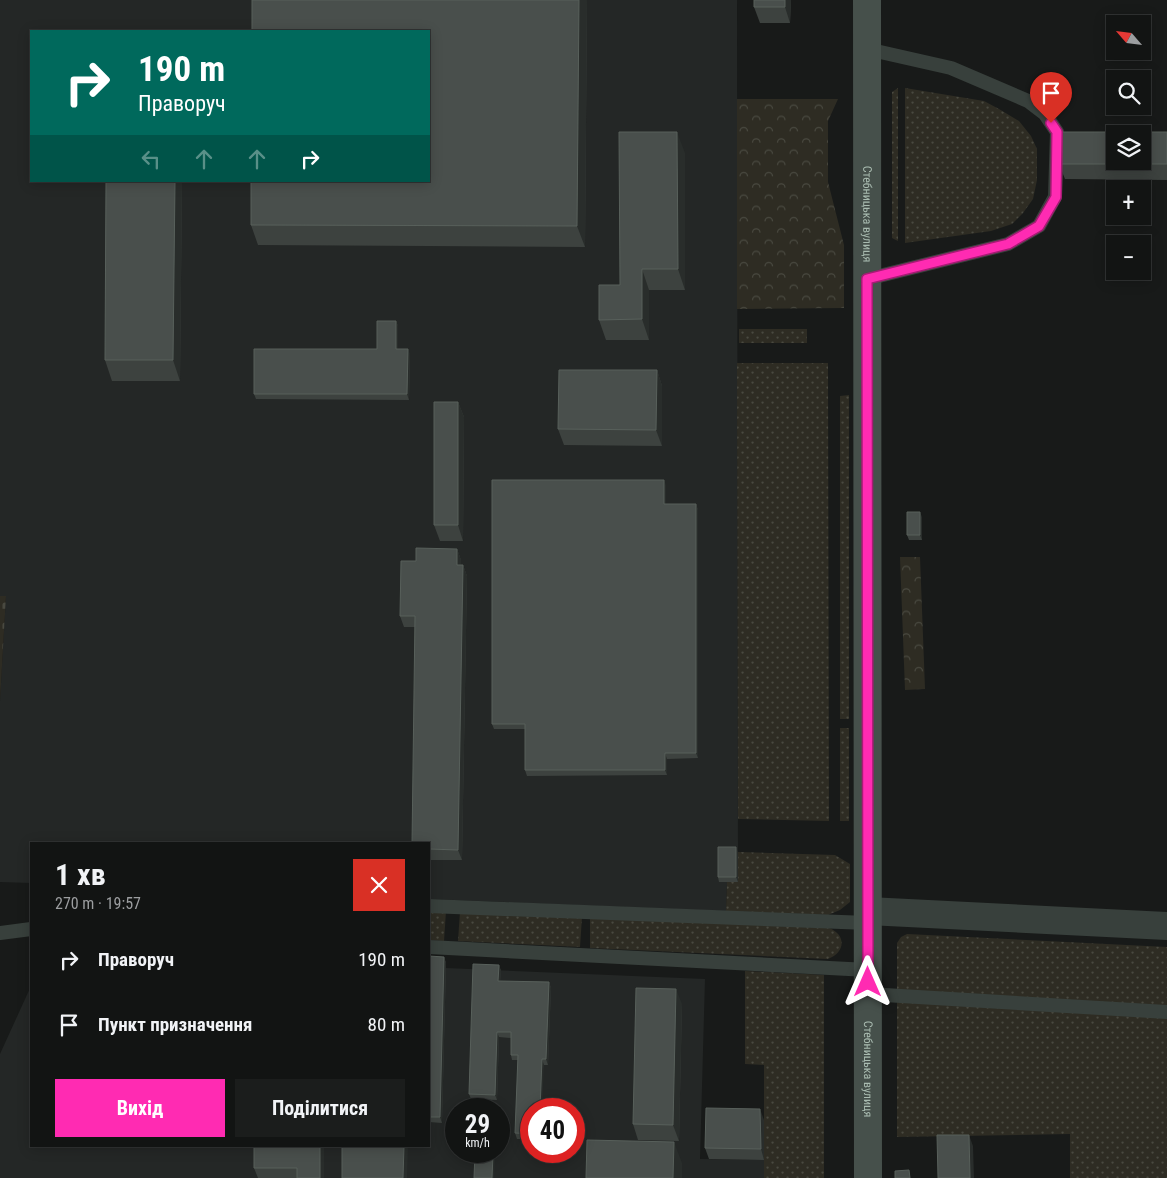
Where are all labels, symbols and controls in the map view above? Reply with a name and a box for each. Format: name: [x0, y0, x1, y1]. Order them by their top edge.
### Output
north arrow: [1106, 15, 1151, 60]
map controls: [1106, 15, 1151, 280]
text: 190 m: [138, 49, 225, 90]
icon: right: [55, 50, 120, 115]
button: search: [1106, 70, 1151, 115]
pin: [1030, 72, 1072, 123]
icon: arrive: [1037, 79, 1065, 107]
text: Праворуч: [138, 91, 226, 116]
button: layers: [1106, 125, 1151, 170]
icon: left: [137, 145, 165, 173]
icon: ahead: [190, 145, 218, 173]
icon: ahead: [243, 145, 271, 173]
icon: right: [296, 145, 324, 173]
street label: Стебницька вулиця: [860, 166, 874, 262]
button: +: [1106, 180, 1151, 225]
button: −: [1106, 235, 1151, 280]
text: 1 хв: [55, 857, 106, 892]
button: close: [353, 859, 405, 911]
text: 270 m · 19:57: [55, 894, 141, 913]
icon: right: [55, 946, 83, 974]
text: Праворуч: [98, 948, 174, 971]
text: 190 m: [358, 948, 405, 971]
position arrow: [841, 955, 893, 1007]
icon: arrive: [55, 1011, 83, 1039]
text: Пункт призначення: [98, 1013, 252, 1036]
text: 80 m: [368, 1013, 405, 1036]
street label: Стебницька вулиця: [861, 1021, 875, 1117]
button: Вихід: [55, 1079, 225, 1137]
button: Поділитися: [235, 1079, 405, 1137]
speed limit sign: 40: [520, 1098, 585, 1163]
text: 29: [465, 1110, 490, 1139]
text: km/h: [465, 1136, 490, 1150]

